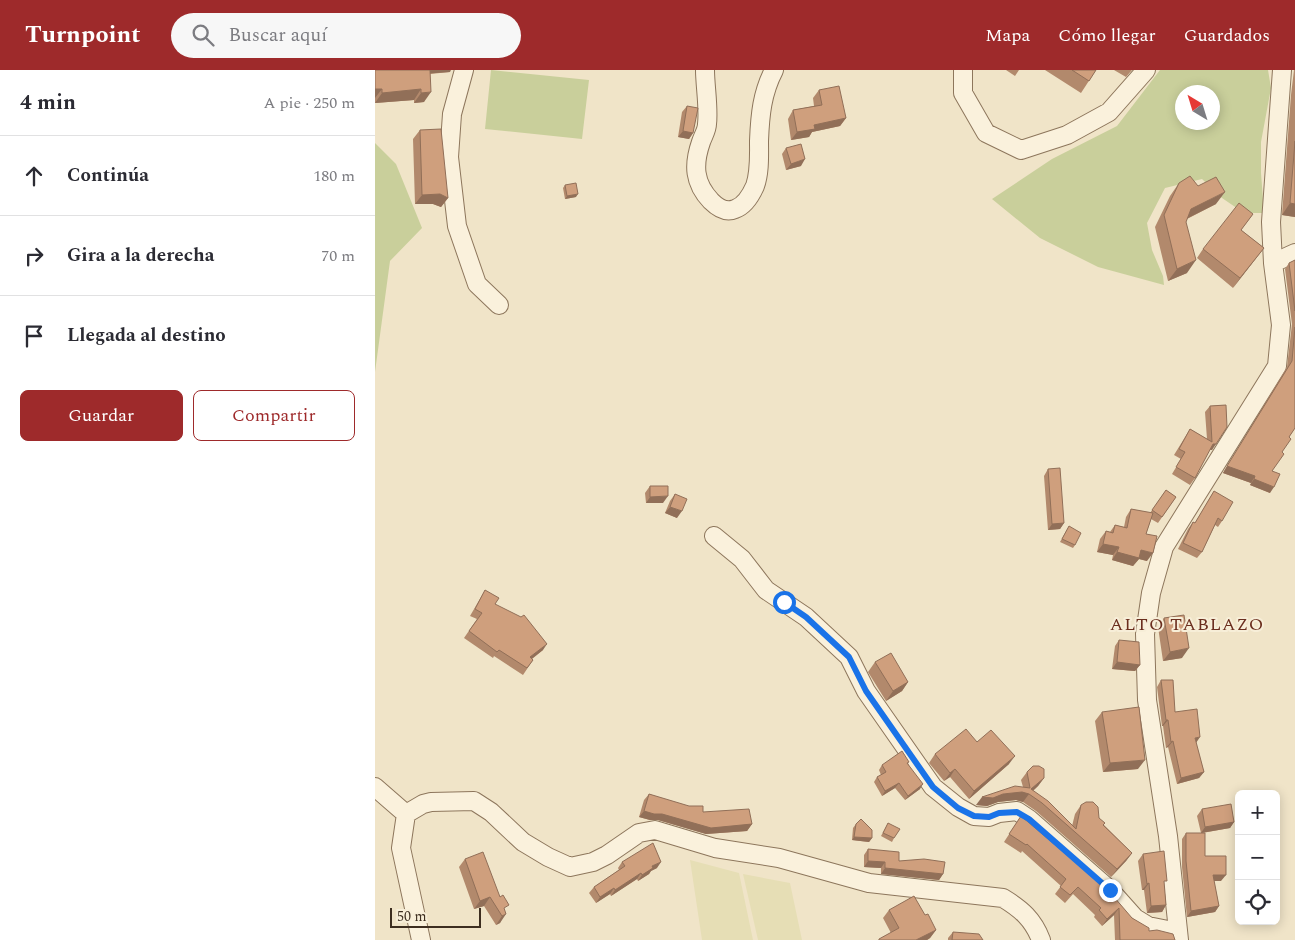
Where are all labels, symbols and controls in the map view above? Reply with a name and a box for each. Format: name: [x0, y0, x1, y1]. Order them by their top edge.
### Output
search box: [171, 13, 521, 58]
text: Turnpoint: [25, 17, 141, 53]
icon: search: [189, 21, 217, 49]
text: Buscar aquí: [229, 21, 327, 50]
text: Mapa: [985, 22, 1030, 49]
text: Cómo llegar: [1058, 22, 1156, 49]
text: Guardados: [1184, 22, 1270, 49]
north arrow: [1175, 85, 1220, 130]
text: 4 min: [20, 87, 76, 119]
text: A pie · 250 m: [263, 91, 355, 115]
text: Continúa: [67, 161, 149, 190]
icon: ahead: [20, 162, 48, 190]
text: 180 m: [313, 164, 355, 188]
text: Gira a la derecha: [67, 241, 214, 270]
icon: right: [20, 242, 48, 270]
text: 70 m: [321, 244, 355, 268]
text: Llegada al destino: [67, 321, 226, 350]
icon: arrive: [20, 322, 48, 350]
button: Guardar: [20, 390, 183, 441]
button: Compartir: [193, 390, 355, 441]
route start: [773, 591, 796, 614]
district label: ALTO TABLAZO: [1110, 611, 1264, 638]
map controls: [1235, 790, 1280, 925]
button: +: [1235, 790, 1280, 835]
button: −: [1235, 835, 1280, 880]
route end: [1099, 879, 1122, 902]
button: locate: [1235, 880, 1280, 925]
scale bar: [390, 905, 481, 928]
text: 50 m: [397, 906, 427, 927]

